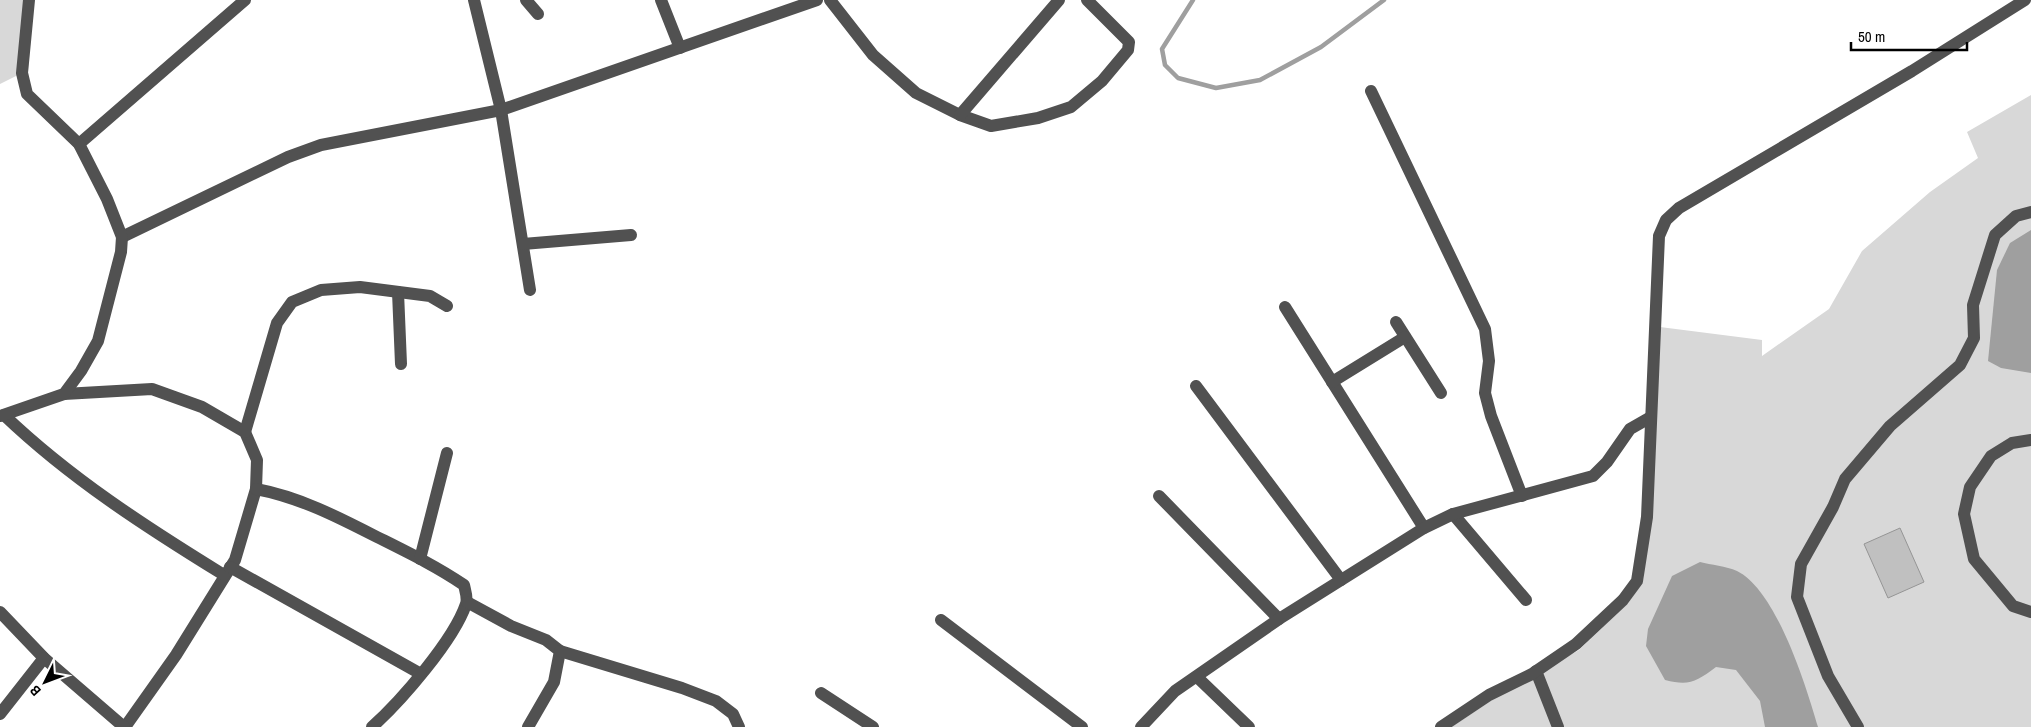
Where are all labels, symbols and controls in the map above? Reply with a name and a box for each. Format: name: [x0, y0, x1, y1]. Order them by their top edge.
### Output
scale bar: [1851, 20, 1967, 52]
text: 50 m: [1858, 26, 1885, 47]
north arrow: [20, 657, 70, 707]
text: B: [26, 682, 45, 700]

